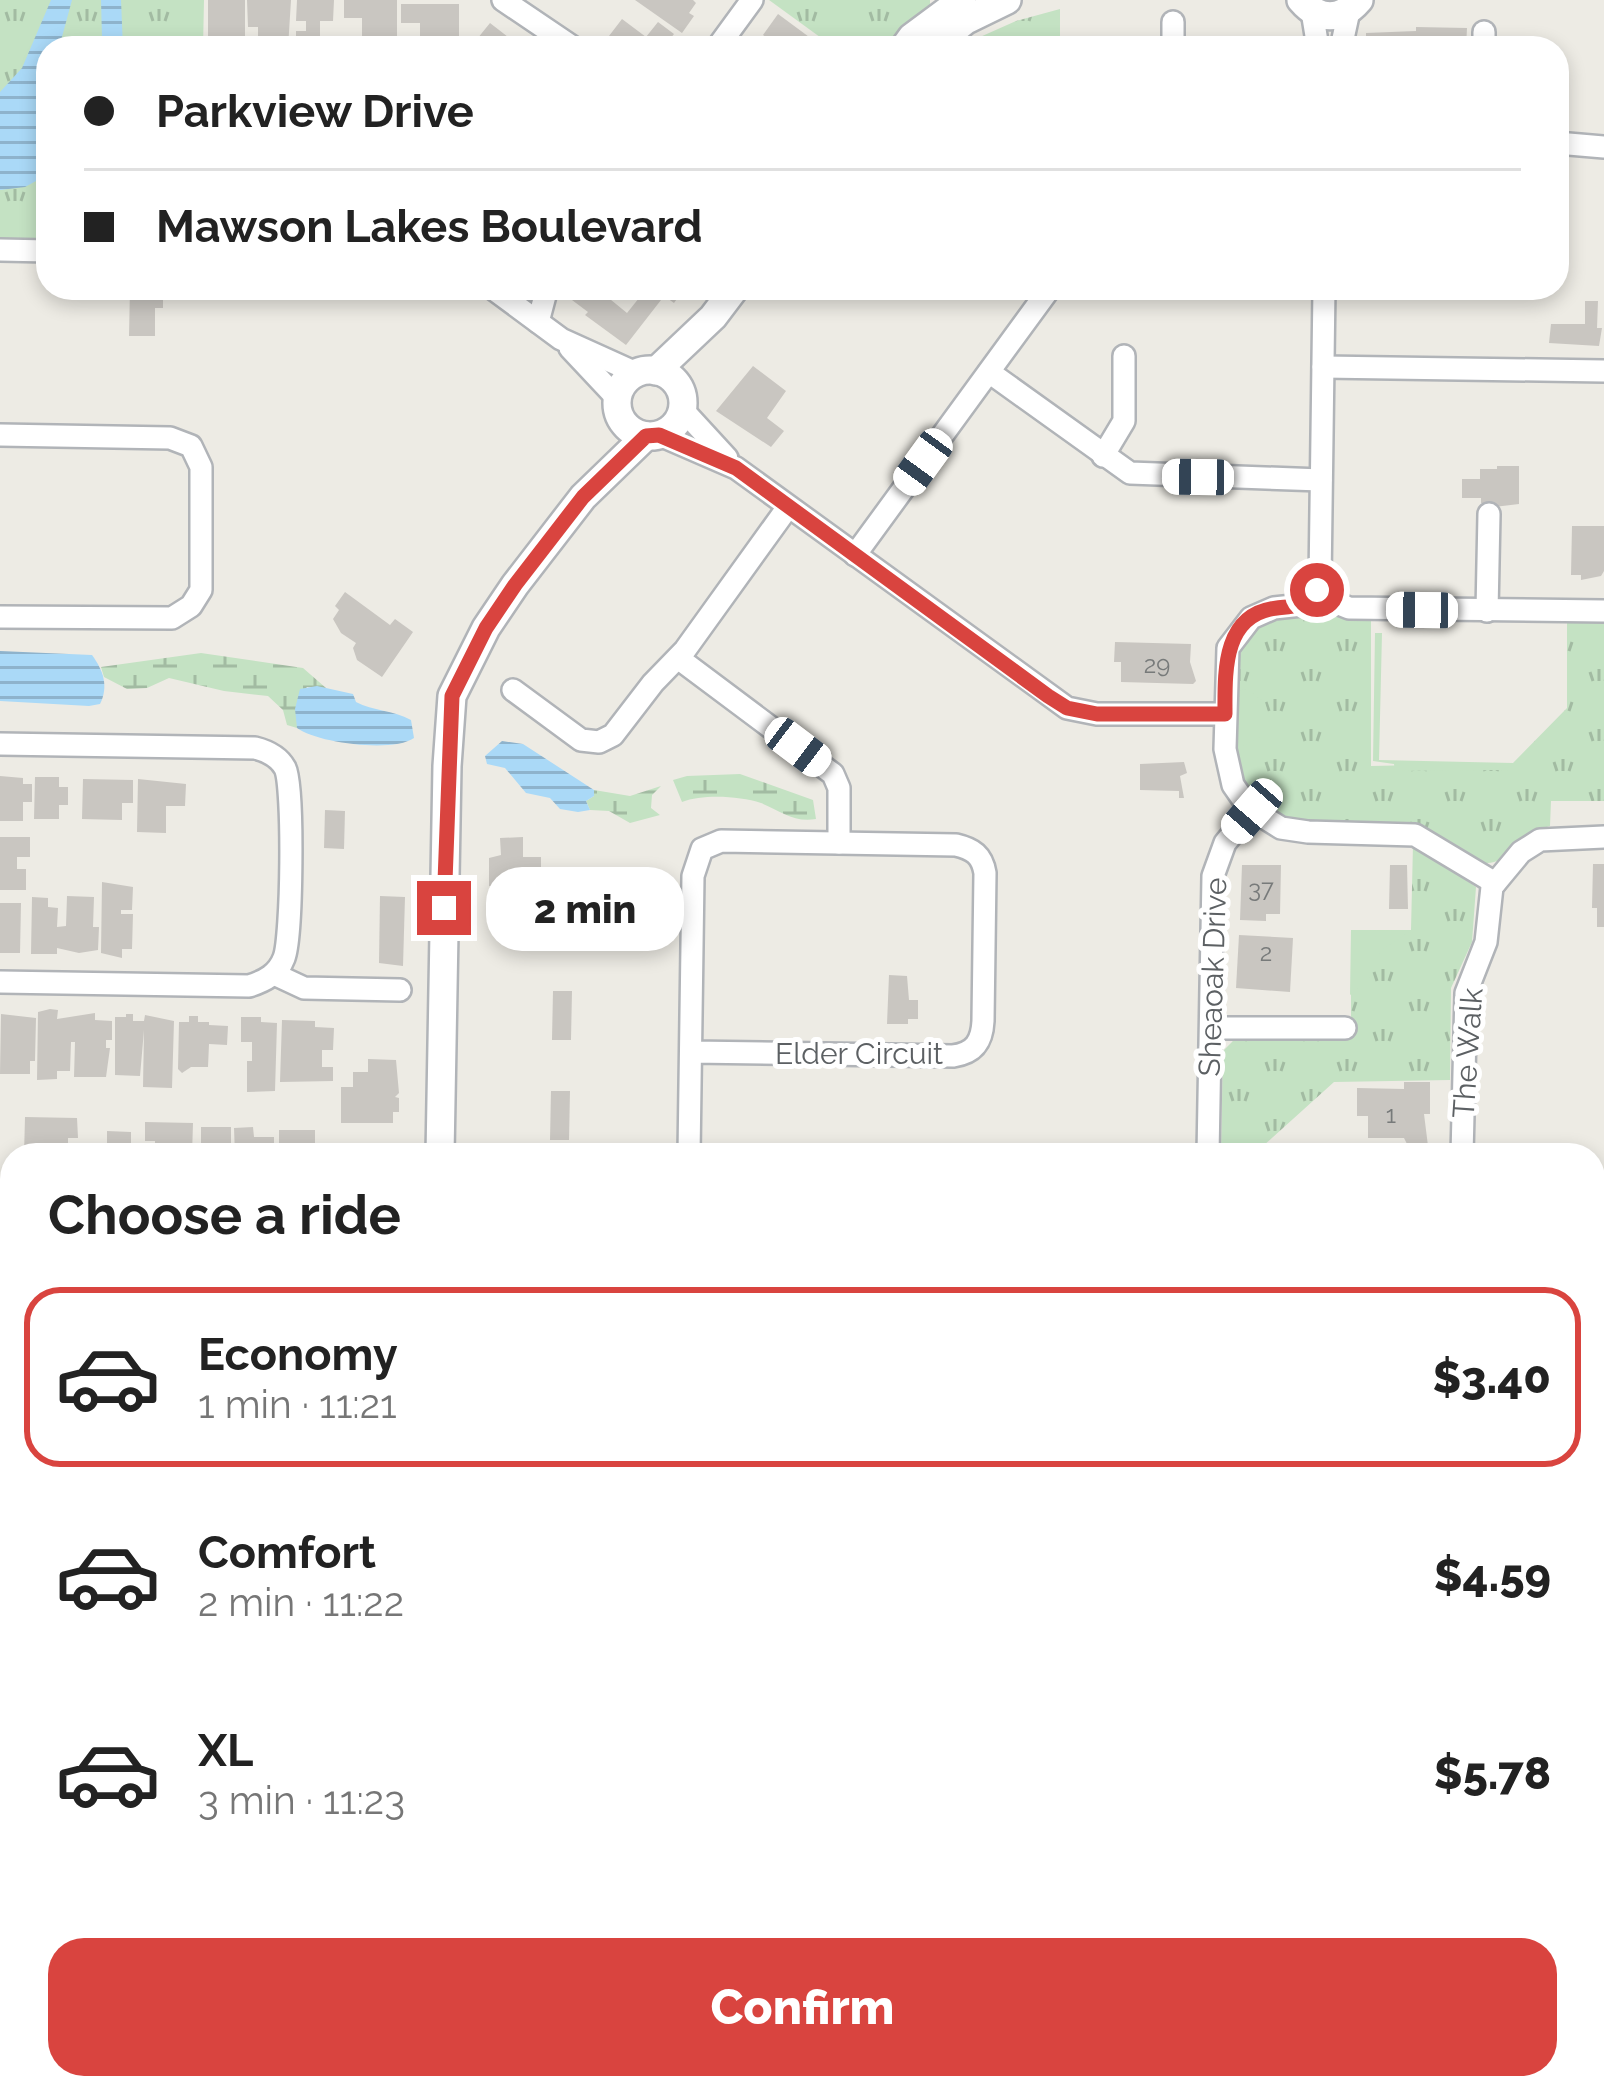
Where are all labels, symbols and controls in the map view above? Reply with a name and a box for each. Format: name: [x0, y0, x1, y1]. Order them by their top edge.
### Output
text: Parkview Drive: [156, 85, 474, 138]
text: Mawson Lakes Boulevard: [156, 200, 703, 253]
car: [887, 422, 959, 502]
car: [1162, 458, 1234, 496]
route start: [1290, 563, 1344, 617]
car: [1386, 591, 1458, 629]
house number: 29: [1144, 650, 1170, 679]
car: [758, 711, 838, 783]
car: [1215, 772, 1289, 850]
callout: 2 min: [486, 866, 684, 950]
house number: 37: [1248, 874, 1274, 903]
street label: Sheaoak Drive: [1192, 877, 1233, 1077]
route end: [417, 881, 471, 935]
text: 2 min: [534, 886, 636, 932]
house number: 2: [1260, 938, 1272, 967]
street label: The Walk: [1446, 987, 1490, 1119]
street label: Elder Circuit: [775, 1036, 943, 1071]
house number: 1: [1386, 1100, 1396, 1129]
text: Choose a ride: [48, 1183, 401, 1247]
icon: car: [54, 1323, 162, 1431]
text: Economy: [198, 1328, 398, 1381]
text: $3.40: [1433, 1351, 1551, 1404]
text: 1 min · 11:21: [198, 1381, 397, 1427]
icon: car: [54, 1521, 162, 1629]
text: Comfort: [198, 1526, 376, 1579]
text: $4.59: [1434, 1549, 1551, 1602]
text: 2 min · 11:22: [198, 1579, 404, 1625]
icon: car: [54, 1719, 162, 1827]
text: XL: [198, 1724, 253, 1777]
text: $5.78: [1434, 1747, 1551, 1800]
text: 3 min · 11:23: [198, 1777, 405, 1823]
button: Confirm: [48, 1938, 1557, 2076]

